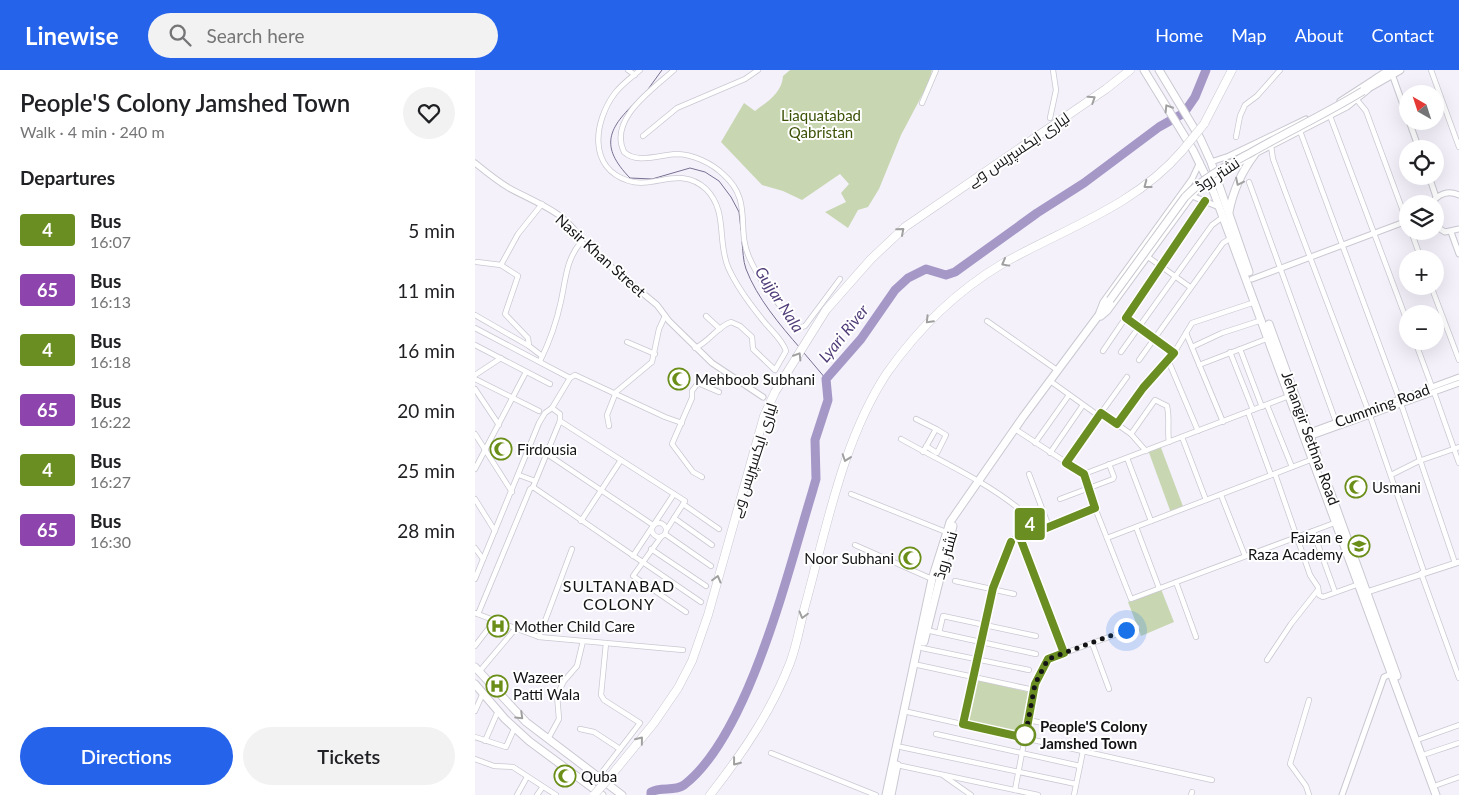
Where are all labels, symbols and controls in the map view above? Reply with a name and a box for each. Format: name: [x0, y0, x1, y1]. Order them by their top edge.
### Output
search box: [148, 13, 498, 58]
text: Linewise: [25, 21, 118, 50]
icon: search: [166, 21, 194, 49]
text: Search here: [206, 24, 304, 47]
text: Home: [1155, 24, 1203, 46]
text: Map: [1231, 24, 1267, 46]
text: About: [1295, 24, 1344, 46]
text: Contact: [1372, 24, 1434, 46]
north arrow: [1399, 85, 1444, 130]
map controls: [1399, 85, 1444, 350]
button: heart: [403, 87, 455, 139]
text: People'S Colony Jamshed Town: [20, 88, 350, 117]
one-way arrow: [1086, 96, 1096, 105]
one-way arrow: [1164, 105, 1174, 114]
park label: Liaquatabad Qabristan: [781, 106, 861, 141]
street label: لیاری ایکسپریس وے: [963, 108, 1074, 192]
text: Walk · 4 min · 240 m: [20, 122, 165, 141]
button: locate: [1399, 140, 1444, 185]
street label: نشتر روڈ: [1192, 153, 1243, 196]
text: Departures: [20, 166, 115, 189]
one-way arrow: [1234, 177, 1245, 186]
one-way arrow: [1144, 179, 1153, 187]
button: layers: [1399, 195, 1444, 240]
text: Bus: [90, 209, 121, 232]
street label: Nasir Khan Street: [552, 210, 650, 301]
text: 4: [42, 219, 53, 241]
text: 5 min: [408, 219, 455, 242]
one-way arrow: [895, 228, 904, 237]
text: 16:07: [90, 232, 131, 251]
button: +: [1399, 250, 1444, 295]
one-way arrow: [1001, 257, 1010, 267]
water label: Gujjar Nala: [752, 263, 808, 335]
text: Bus: [90, 269, 121, 292]
text: 65: [37, 279, 58, 301]
text: 11 min: [397, 279, 455, 302]
text: 16:13: [90, 292, 131, 311]
water label: Lyari River: [814, 300, 872, 365]
button: −: [1399, 305, 1444, 350]
one-way arrow: [926, 315, 935, 324]
text: Bus: [90, 329, 121, 352]
text: 4: [42, 339, 53, 361]
text: 16 min: [397, 339, 455, 362]
text: 16:18: [90, 352, 131, 371]
one-way arrow: [791, 352, 801, 361]
mosque icon: Mehboob Subhani: [667, 367, 691, 391]
street label: Jehangir Sethna Road: [1278, 369, 1344, 507]
place label: Mehboob Subhani: [695, 370, 815, 388]
street label: Cumming Road: [1332, 379, 1432, 431]
text: Bus: [90, 389, 121, 412]
text: 65: [37, 399, 58, 421]
text: 20 min: [397, 399, 455, 422]
street label: لیاری ایکسپریس وے: [726, 400, 782, 520]
text: 16:22: [90, 412, 131, 431]
mosque icon: Firdousia: [489, 437, 513, 461]
place label: Firdousia: [517, 440, 577, 458]
text: Bus: [90, 449, 121, 472]
one-way arrow: [842, 454, 852, 462]
text: 4: [42, 459, 53, 481]
text: 25 min: [397, 459, 455, 482]
text: 16:27: [90, 472, 131, 491]
mosque icon: Usmani: [1344, 475, 1368, 499]
place label: Usmani: [1372, 478, 1421, 496]
line badge: 4: [1014, 508, 1046, 540]
text: Bus: [90, 509, 121, 532]
text: 4: [1025, 513, 1035, 535]
text: 65: [37, 519, 58, 541]
text: 28 min: [397, 519, 455, 542]
place label: Faizan e Raza Academy: [1248, 528, 1343, 563]
street label: نشتر روڈ: [930, 529, 961, 581]
text: 16:30: [90, 532, 131, 551]
school or university icon: Faizan e Raza Academy: [1347, 534, 1371, 558]
mosque icon: Noor Subhani: [898, 546, 922, 570]
place label: Noor Subhani: [804, 549, 894, 567]
district label: SULTANABAD COLONY: [563, 576, 675, 613]
one-way arrow: [712, 576, 722, 584]
one-way arrow: [798, 611, 809, 620]
hospital icon: Mother Child Care: [486, 614, 510, 638]
place label: Mother Child Care: [514, 617, 635, 635]
your location: [1114, 618, 1139, 643]
place label: Wazeer Patti Wala: [513, 668, 580, 703]
hospital icon: Wazeer Patti Wala: [485, 674, 509, 698]
one-way arrow: [514, 710, 523, 719]
place label: People'S Colony Jamshed Town: [1040, 717, 1148, 752]
marker: People'S Colony Jamshed Town: [1014, 724, 1036, 746]
button: Directions: [20, 727, 233, 785]
button: Tickets: [243, 727, 455, 785]
one-way arrow: [634, 737, 642, 746]
one-way arrow: [733, 756, 742, 766]
mosque icon: Quba: [553, 764, 577, 788]
place label: Quba: [581, 767, 617, 785]

